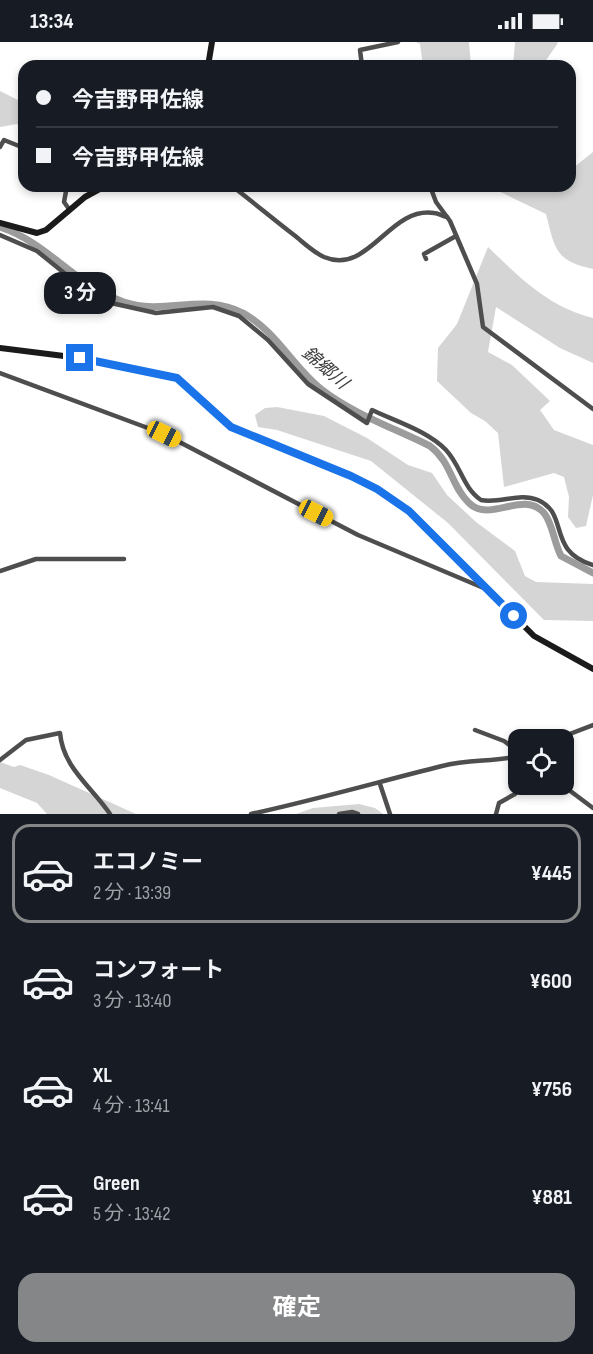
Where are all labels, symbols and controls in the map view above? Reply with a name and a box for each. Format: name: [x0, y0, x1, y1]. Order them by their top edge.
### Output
text: 13:34: [30, 8, 74, 35]
text: 今吉野甲佐線: [72, 87, 204, 114]
text: 今吉野甲佐線: [72, 145, 204, 172]
callout: 3 分: [44, 271, 116, 313]
text: 3 分: [64, 281, 96, 305]
water label: 錦郷川: [298, 342, 354, 395]
route end: [66, 344, 93, 371]
car: [144, 418, 184, 450]
car: [296, 497, 336, 529]
route start: [500, 602, 527, 629]
map controls: [508, 729, 574, 795]
button: locate: [508, 729, 574, 795]
icon: car: [21, 847, 75, 901]
text: エコノミー: [93, 849, 203, 876]
text: ¥445: [531, 860, 572, 887]
text: 2 分 · 13:39: [93, 881, 171, 905]
icon: car: [21, 955, 75, 1009]
text: コンフォート: [93, 957, 224, 984]
text: ¥600: [529, 968, 572, 995]
text: 3 分 · 13:40: [93, 989, 171, 1013]
text: XL: [93, 1062, 112, 1089]
icon: car: [21, 1063, 75, 1117]
text: ¥756: [531, 1076, 572, 1103]
text: 4 分 · 13:41: [93, 1094, 169, 1118]
text: Green: [93, 1170, 140, 1197]
icon: car: [21, 1171, 75, 1225]
text: ¥881: [531, 1184, 572, 1211]
text: 5 分 · 13:42: [93, 1202, 170, 1226]
button: 確定: [18, 1273, 575, 1342]

